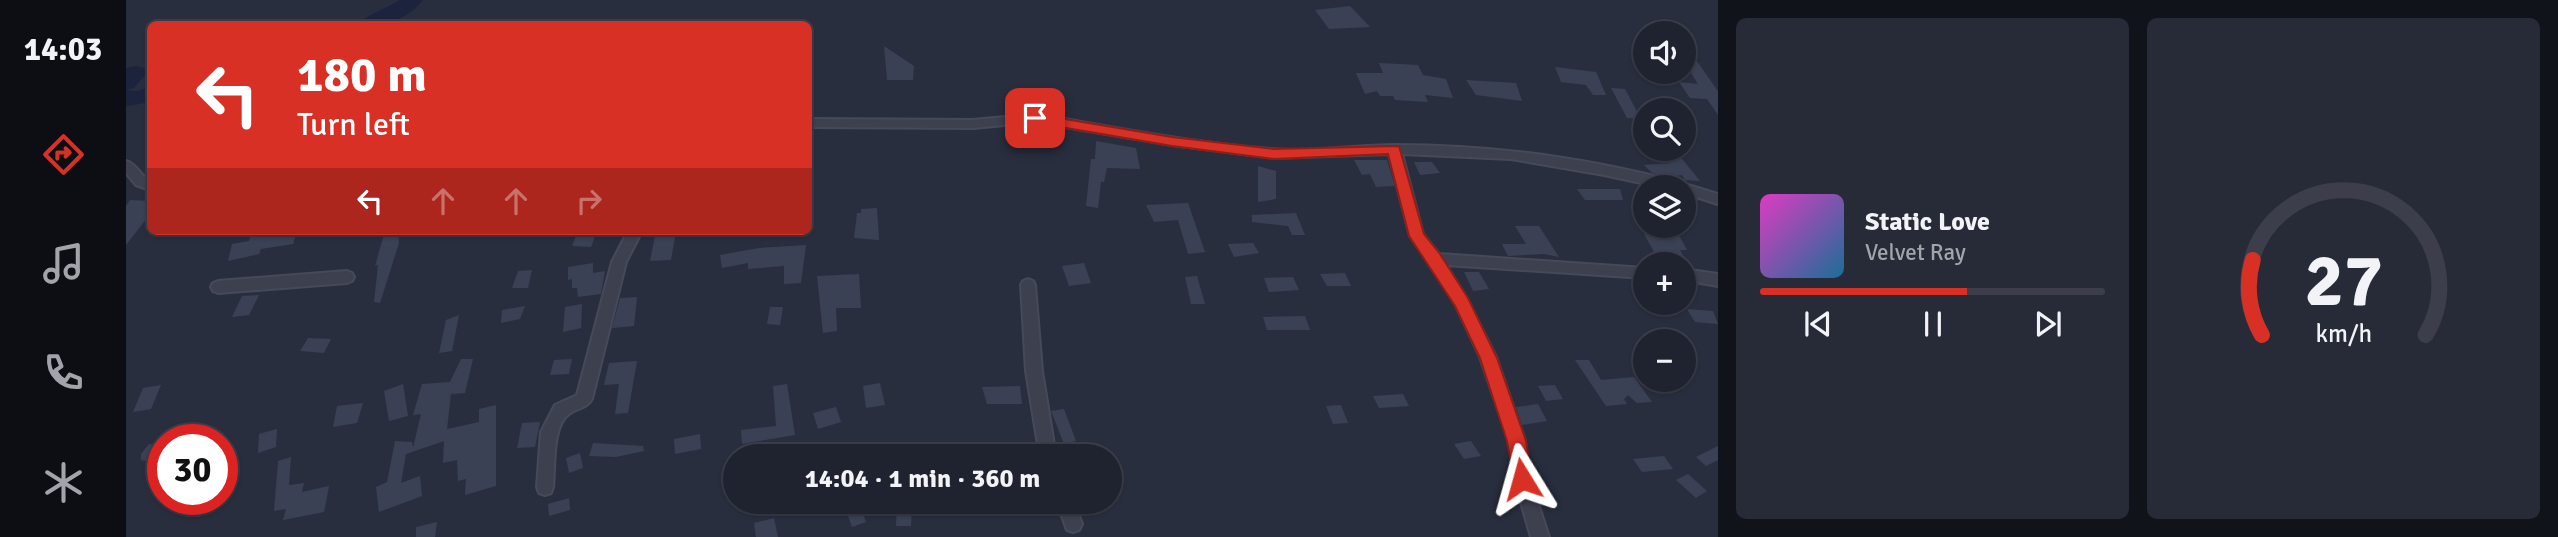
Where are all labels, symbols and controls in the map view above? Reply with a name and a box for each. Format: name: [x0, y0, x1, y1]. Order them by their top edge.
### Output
map controls: [1633, 21, 1696, 392]
button: sound: [1633, 21, 1696, 84]
text: 14:03: [24, 30, 102, 69]
text: 180 m: [297, 45, 427, 105]
icon: left: [182, 49, 273, 140]
pin: [1005, 88, 1065, 148]
button: search: [1633, 98, 1696, 161]
icon: arrive: [1016, 99, 1054, 137]
text: Turn left: [297, 105, 410, 144]
icon: directions: [39, 130, 88, 179]
button: layers: [1633, 175, 1696, 238]
icon: left: [351, 182, 389, 220]
icon: ahead: [424, 182, 462, 220]
icon: ahead: [497, 182, 535, 220]
icon: right: [570, 182, 608, 220]
text: Static Love: [1865, 206, 1990, 238]
text: 27: [2304, 237, 2383, 326]
text: Velvet Ray: [1865, 238, 1966, 267]
icon: music: [39, 239, 88, 288]
button: +: [1633, 252, 1696, 315]
icon: previous: [1799, 305, 1837, 343]
icon: pause: [1914, 305, 1952, 343]
icon: next: [2029, 305, 2067, 343]
text: km/h: [2315, 317, 2372, 348]
button: −: [1633, 329, 1696, 392]
icon: phone: [39, 348, 88, 397]
speed limit sign: 30: [147, 424, 238, 515]
position arrow: [1485, 442, 1559, 516]
icon: climate: [39, 458, 88, 507]
text: 14:04 · 1 min · 360 m: [805, 463, 1040, 495]

